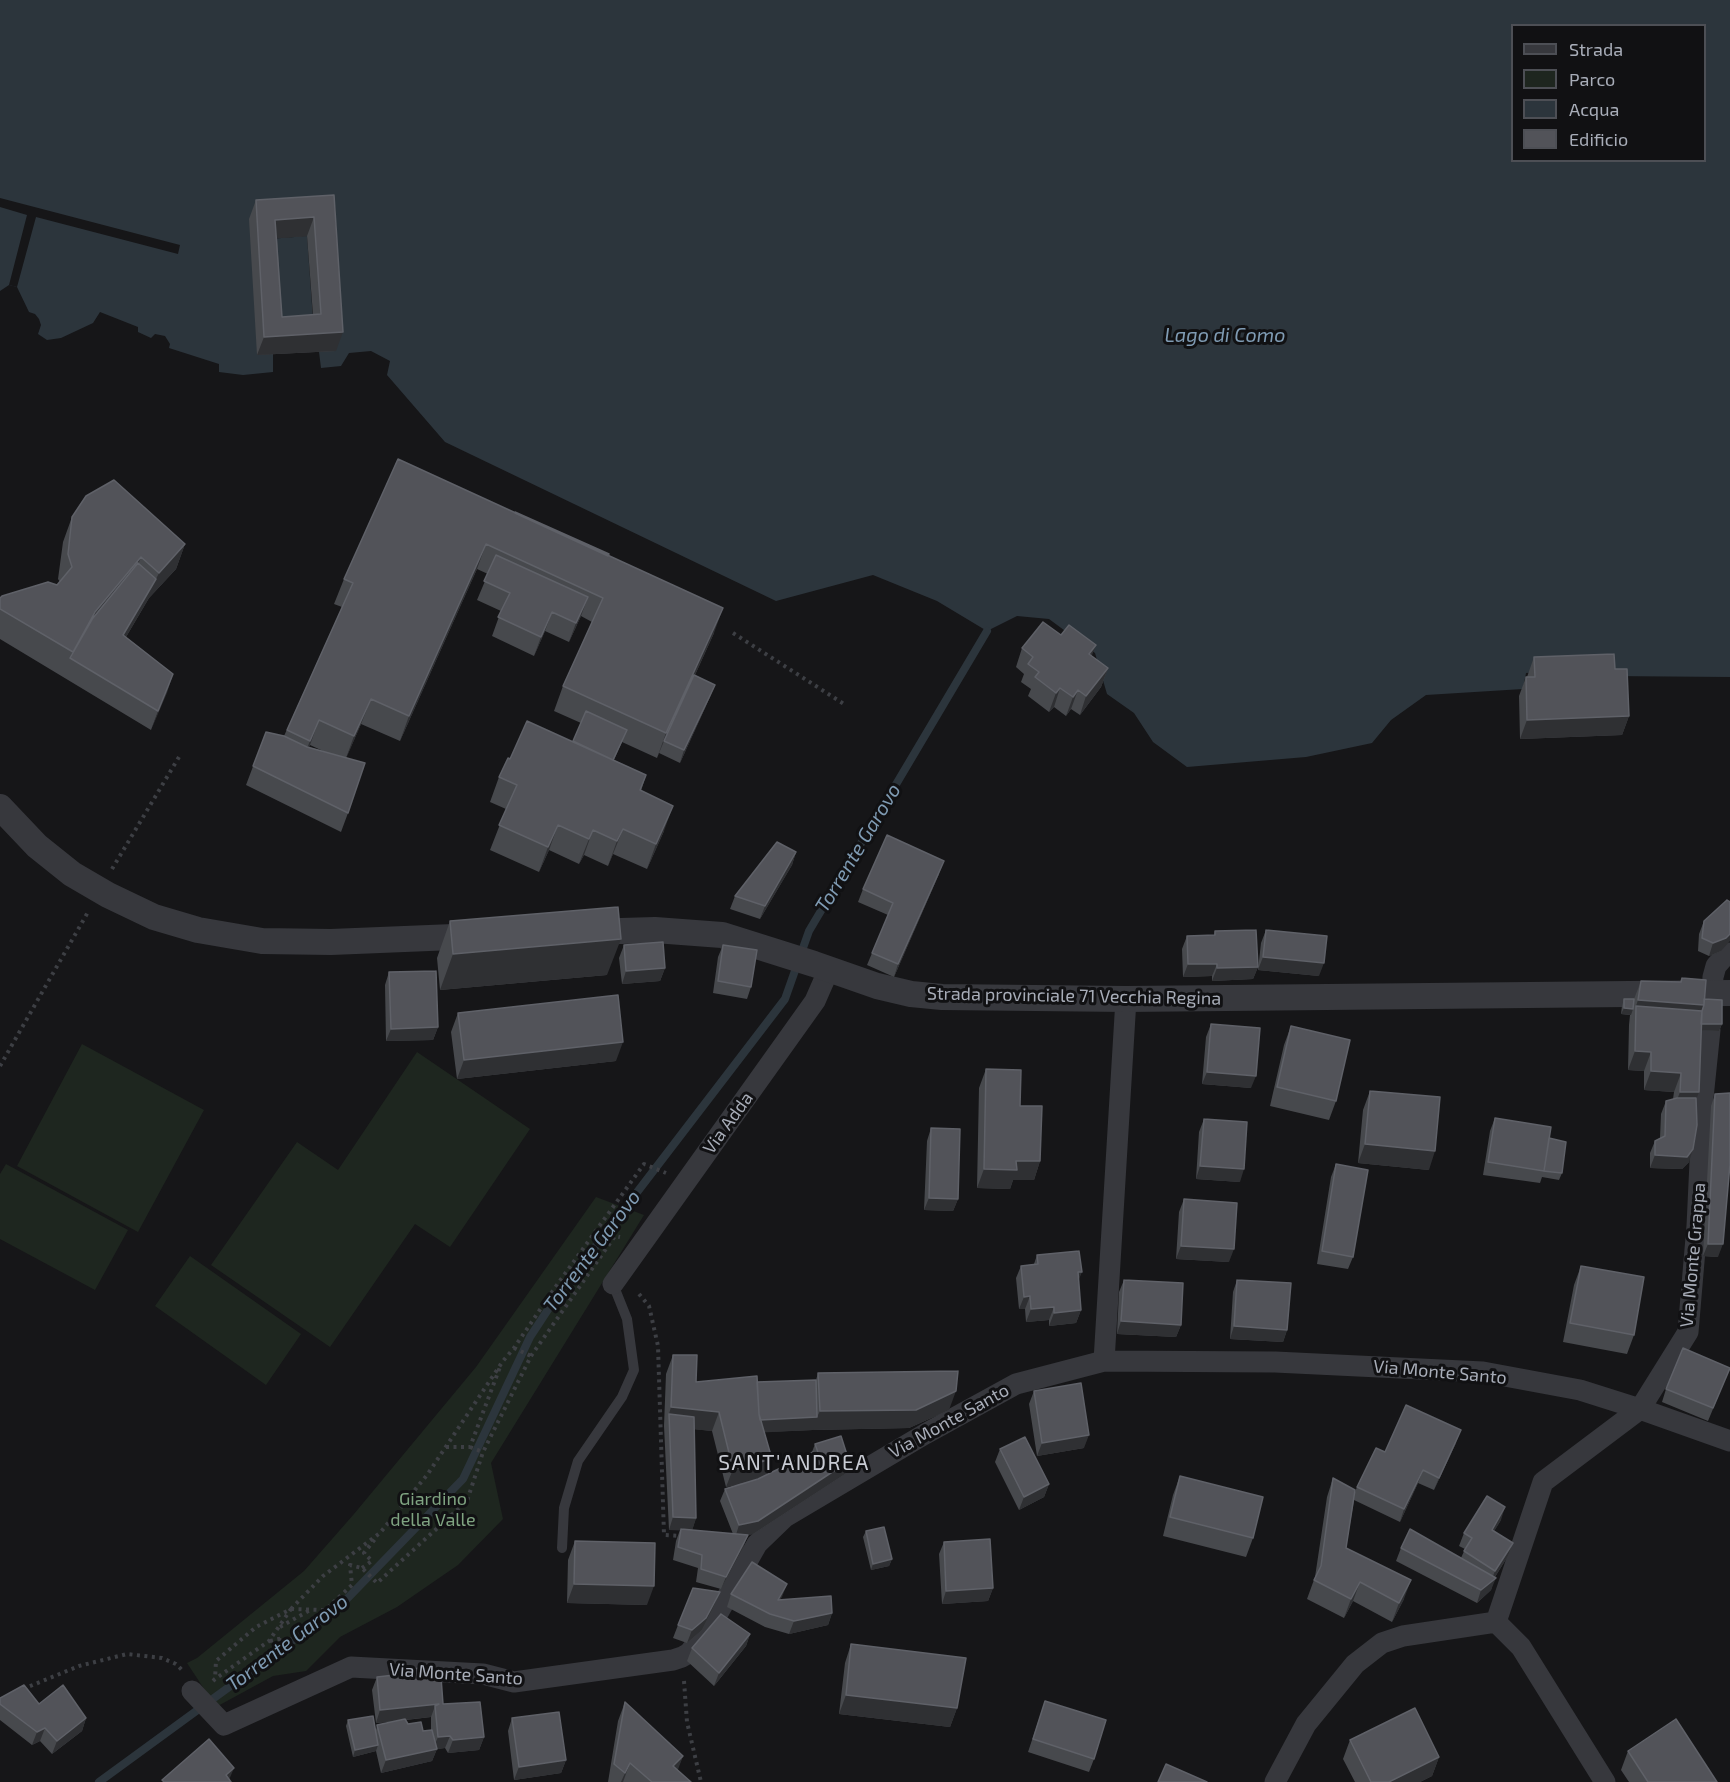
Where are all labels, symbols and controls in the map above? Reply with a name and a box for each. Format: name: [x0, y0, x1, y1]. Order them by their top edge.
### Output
legend: [1511, 24, 1706, 162]
text: Strada: [1569, 38, 1623, 60]
text: Parco: [1569, 68, 1615, 90]
text: Acqua: [1569, 98, 1619, 120]
text: Edificio: [1569, 128, 1628, 150]
water label: Lago di Como: [1165, 323, 1285, 347]
water label: Torrente Garovo: [810, 779, 906, 917]
street label: Strada provinciale 71 Vecchia Regina: [927, 983, 1221, 1009]
street label: Via Adda: [698, 1088, 758, 1158]
street label: Via Monte Grappa: [1676, 1182, 1710, 1328]
water label: Torrente Garovo: [538, 1185, 646, 1317]
street label: Via Monte Santo: [1372, 1355, 1508, 1389]
street label: Via Monte Santo: [885, 1379, 1013, 1463]
district label: SANT'ANDREA: [718, 1450, 870, 1476]
park label: Giardino della Valle: [390, 1488, 476, 1530]
water label: Torrente Garovo: [221, 1589, 353, 1697]
street label: Via Monte Santo: [388, 1659, 524, 1689]

